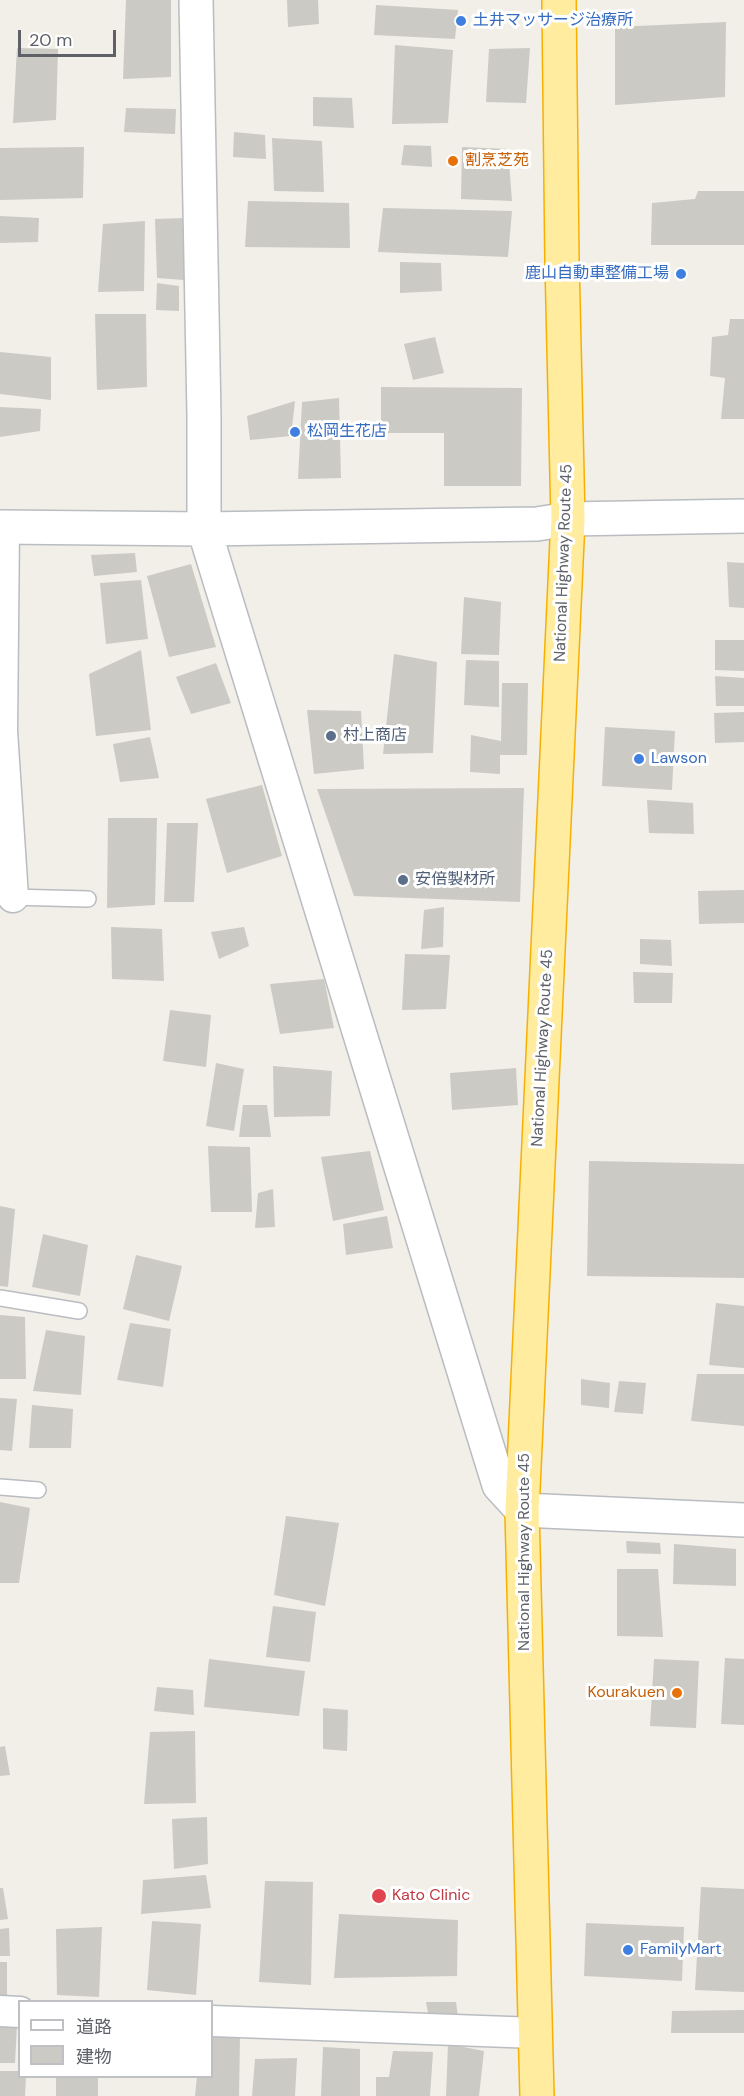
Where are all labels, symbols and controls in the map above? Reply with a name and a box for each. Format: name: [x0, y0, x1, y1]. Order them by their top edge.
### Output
place label: 土井マッサージ治療所: [473, 11, 633, 31]
marker: 土井マッサージ治療所: [454, 14, 468, 28]
scale bar: [21, 18, 118, 56]
text: 20 m: [29, 28, 72, 52]
place label: 割烹芝苑: [465, 151, 529, 171]
marker: 割烹芝苑: [446, 154, 460, 168]
place label: 鹿山自動車整備工場: [525, 264, 669, 284]
marker: 鹿山自動車整備工場: [674, 267, 688, 281]
place label: 松岡生花店: [307, 422, 387, 442]
marker: 松岡生花店: [288, 425, 302, 439]
street label: National Highway Route 45: [551, 464, 577, 662]
place label: 村上商店: [343, 726, 407, 746]
marker: 村上商店: [324, 729, 338, 743]
place label: Lawson: [651, 749, 707, 769]
marker: Lawson: [632, 752, 646, 766]
place label: 安倍製材所: [415, 870, 495, 890]
marker: 安倍製材所: [396, 873, 410, 887]
street label: National Highway Route 45: [528, 949, 558, 1147]
street label: National Highway Route 45: [515, 1453, 535, 1651]
place label: Kourakuen: [587, 1683, 665, 1703]
marker: Kourakuen: [670, 1686, 684, 1700]
place label: Kato Clinic: [392, 1886, 470, 1906]
marker: Kato Clinic: [370, 1887, 388, 1905]
place label: FamilyMart: [640, 1940, 722, 1960]
marker: FamilyMart: [621, 1943, 635, 1957]
legend: [18, 2000, 213, 2078]
text: 道路: [76, 2015, 112, 2039]
text: 建物: [76, 2045, 112, 2069]

